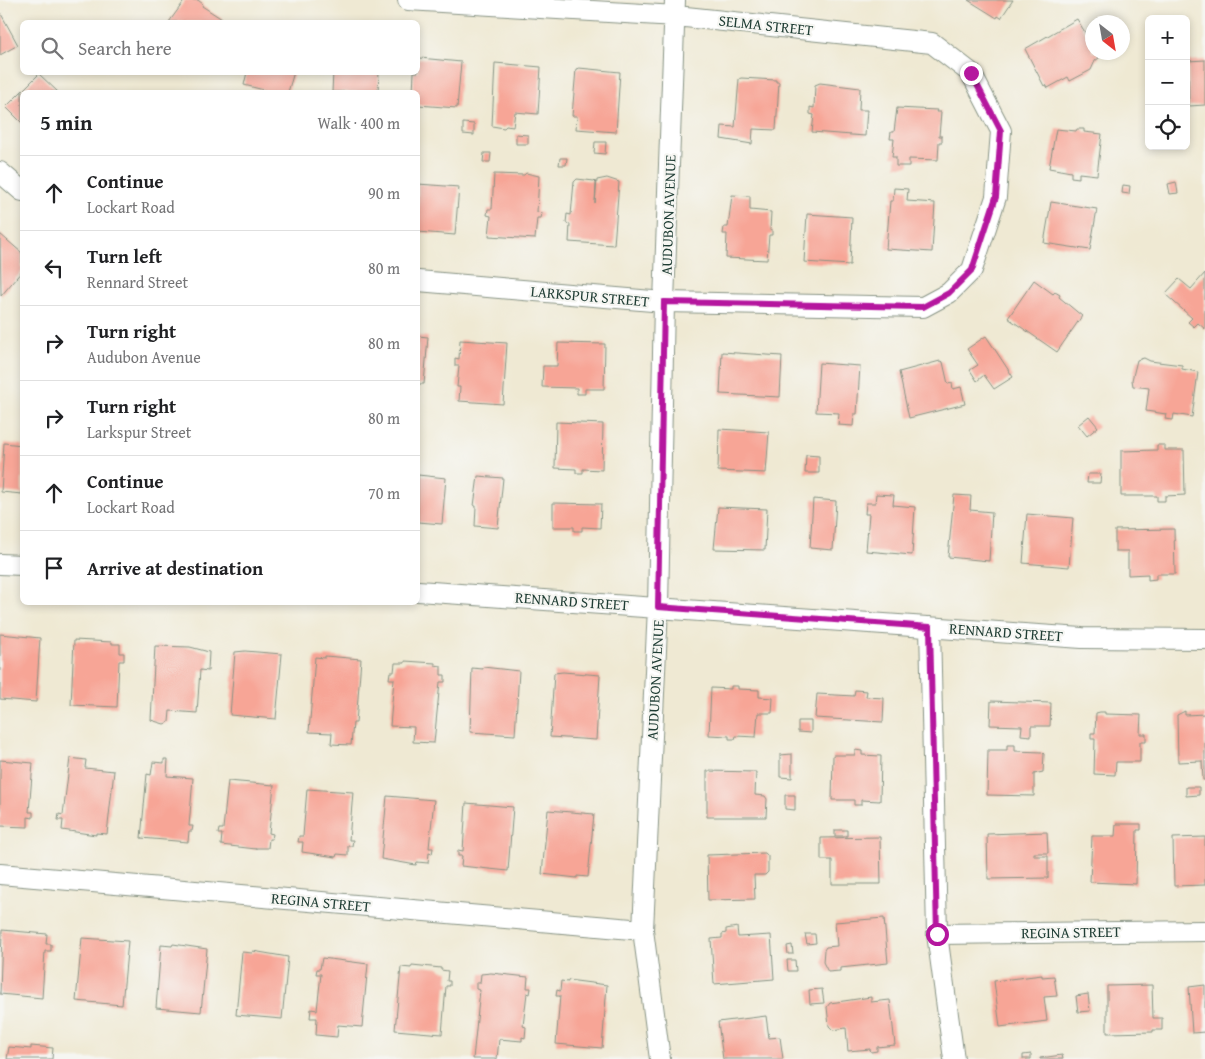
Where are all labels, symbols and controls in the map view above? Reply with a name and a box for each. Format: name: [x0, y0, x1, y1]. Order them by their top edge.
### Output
street label: SELMA STREET: [718, 10, 815, 40]
north arrow: [1085, 15, 1130, 60]
map controls: [1145, 15, 1190, 150]
button: +: [1145, 15, 1190, 60]
search box: [20, 20, 420, 75]
icon: search: [38, 34, 66, 62]
text: Search here: [78, 34, 172, 62]
button: −: [1145, 60, 1190, 105]
route end: [960, 62, 983, 85]
button: locate: [1145, 105, 1190, 150]
text: 5 min: [40, 107, 92, 138]
text: Walk · 400 m: [317, 111, 400, 135]
street label: AUDUBON AVENUE: [655, 154, 681, 276]
text: Continue: [87, 167, 164, 195]
icon: ahead: [40, 179, 68, 207]
text: 90 m: [368, 181, 400, 205]
text: Lockart Road: [87, 195, 175, 219]
text: Turn left: [87, 242, 162, 270]
icon: left: [40, 254, 68, 282]
text: 80 m: [368, 256, 400, 280]
text: Rennard Street: [87, 270, 188, 294]
street label: LARKSPUR STREET: [530, 280, 651, 312]
text: Turn right: [87, 317, 176, 345]
icon: right: [40, 329, 68, 357]
text: 80 m: [368, 331, 400, 355]
text: Audubon Avenue: [87, 345, 201, 369]
text: Turn right: [87, 392, 176, 420]
icon: right: [40, 404, 68, 432]
text: 80 m: [368, 406, 400, 430]
text: Larkspur Street: [87, 420, 191, 444]
text: Continue: [87, 467, 164, 495]
icon: ahead: [40, 479, 68, 507]
text: 70 m: [368, 481, 400, 505]
text: Lockart Road: [87, 495, 175, 519]
icon: arrive: [40, 554, 68, 582]
text: Arrive at destination: [87, 554, 263, 582]
street label: RENNARD STREET: [514, 587, 630, 615]
street label: RENNARD STREET: [948, 618, 1064, 646]
street label: AUDUBON AVENUE: [641, 619, 669, 741]
street label: REGINA STREET: [270, 887, 372, 917]
street label: REGINA STREET: [1021, 921, 1122, 943]
route start: [926, 923, 949, 946]

